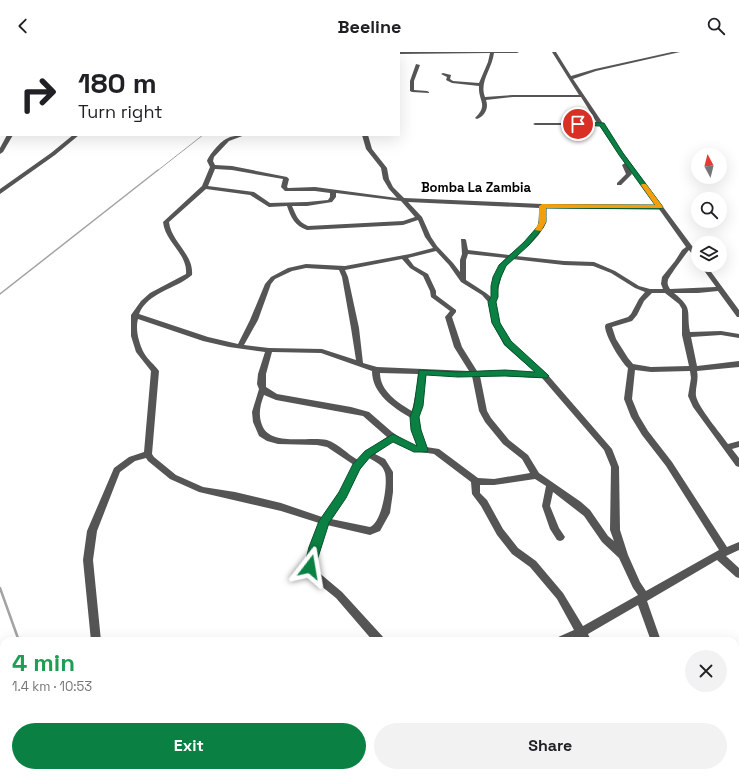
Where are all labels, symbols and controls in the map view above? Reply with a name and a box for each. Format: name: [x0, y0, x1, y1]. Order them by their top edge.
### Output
icon: back: [12, 15, 34, 37]
text: Beeline: [338, 15, 401, 38]
icon: search: [705, 15, 727, 37]
text: 180 m: [78, 65, 157, 101]
icon: right: [12, 68, 64, 120]
text: Turn right: [78, 100, 162, 123]
pin: [561, 107, 595, 141]
icon: arrive: [567, 113, 589, 135]
north arrow: [691, 148, 727, 184]
map controls: [691, 148, 727, 272]
district label: Bomba La Zambia: [421, 179, 531, 196]
button: search: [691, 192, 727, 228]
button: layers: [691, 236, 727, 272]
position arrow: [289, 546, 331, 588]
text: 4 min: [12, 647, 75, 678]
button: close: [685, 650, 727, 692]
text: 1.4 km · 10:53: [12, 678, 92, 695]
button: Exit: [12, 723, 366, 769]
button: Share: [374, 723, 727, 769]

